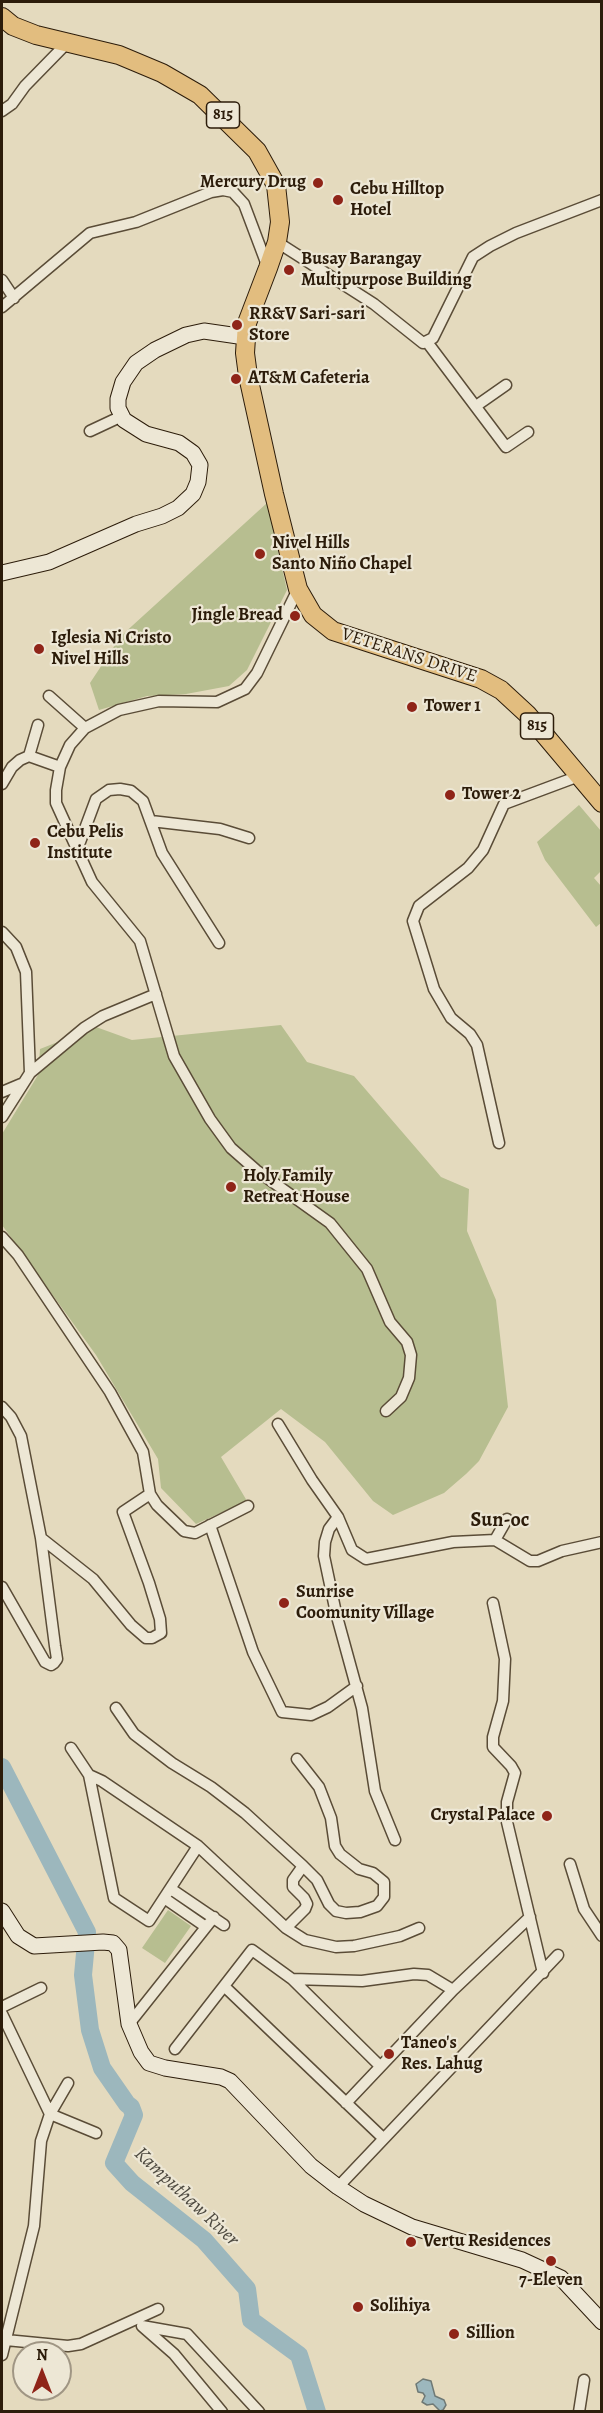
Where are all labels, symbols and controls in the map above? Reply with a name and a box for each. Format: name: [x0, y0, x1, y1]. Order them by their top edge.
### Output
road number: 815: [206, 102, 240, 128]
place label: Mercury Drug: [200, 172, 306, 194]
marker: Mercury Drug: [311, 176, 325, 190]
place label: Cebu Hilltop Hotel: [350, 179, 444, 222]
marker: Cebu Hilltop Hotel: [331, 193, 345, 207]
place label: Busay Barangay Multipurpose Building: [301, 249, 472, 292]
marker: Busay Barangay Multipurpose Building: [282, 263, 296, 277]
place label: RR&V Sari-sari Store: [249, 304, 365, 346]
marker: RR&V Sari-sari Store: [230, 318, 244, 332]
place label: AT&M Cafeteria: [248, 368, 370, 390]
marker: AT&M Cafeteria: [229, 372, 243, 386]
place label: Nivel Hills Santo Niño Chapel: [272, 533, 412, 576]
marker: Nivel Hills Santo Niño Chapel: [253, 547, 267, 561]
place label: Jingle Bread: [192, 605, 283, 627]
marker: Jingle Bread: [288, 609, 302, 623]
street label: VETERANS DRIVE: [338, 624, 480, 688]
place label: Iglesia Ni Cristo Nivel Hills: [51, 628, 171, 670]
marker: Iglesia Ni Cristo Nivel Hills: [32, 642, 46, 656]
place label: Tower 1: [424, 696, 481, 718]
marker: Tower 1: [405, 700, 419, 714]
road number: 815: [520, 713, 554, 739]
place label: Tower 2: [462, 784, 521, 806]
marker: Tower 2: [443, 788, 457, 802]
place label: Cebu Pelis Institute: [47, 822, 124, 864]
marker: Cebu Pelis Institute: [28, 836, 42, 850]
place label: Holy Family Retreat House: [243, 1166, 349, 1208]
marker: Holy Family Retreat House: [224, 1180, 238, 1194]
district label: Sun-oc: [471, 1509, 529, 1533]
place label: Sunrise Coomunity Village: [296, 1582, 434, 1624]
marker: Sunrise Coomunity Village: [277, 1596, 291, 1610]
place label: Crystal Palace: [430, 1805, 535, 1827]
marker: Crystal Palace: [540, 1809, 554, 1823]
place label: Taneo's Res. Lahug: [401, 2033, 482, 2076]
marker: Taneo's Res. Lahug: [382, 2047, 396, 2061]
water label: Kamputhaw River: [129, 2142, 243, 2252]
place label: Vertu Residences: [423, 2231, 551, 2253]
marker: Vertu Residences: [404, 2235, 418, 2249]
marker: 7-Eleven: [544, 2254, 558, 2268]
place label: 7-Eleven: [519, 2270, 583, 2292]
place label: Solihiya: [370, 2296, 431, 2318]
marker: Solihiya: [351, 2300, 365, 2314]
place label: Sillion: [466, 2323, 515, 2345]
marker: Sillion: [447, 2327, 461, 2341]
north arrow: [12, 2341, 72, 2401]
text: N: [36, 2344, 48, 2366]

